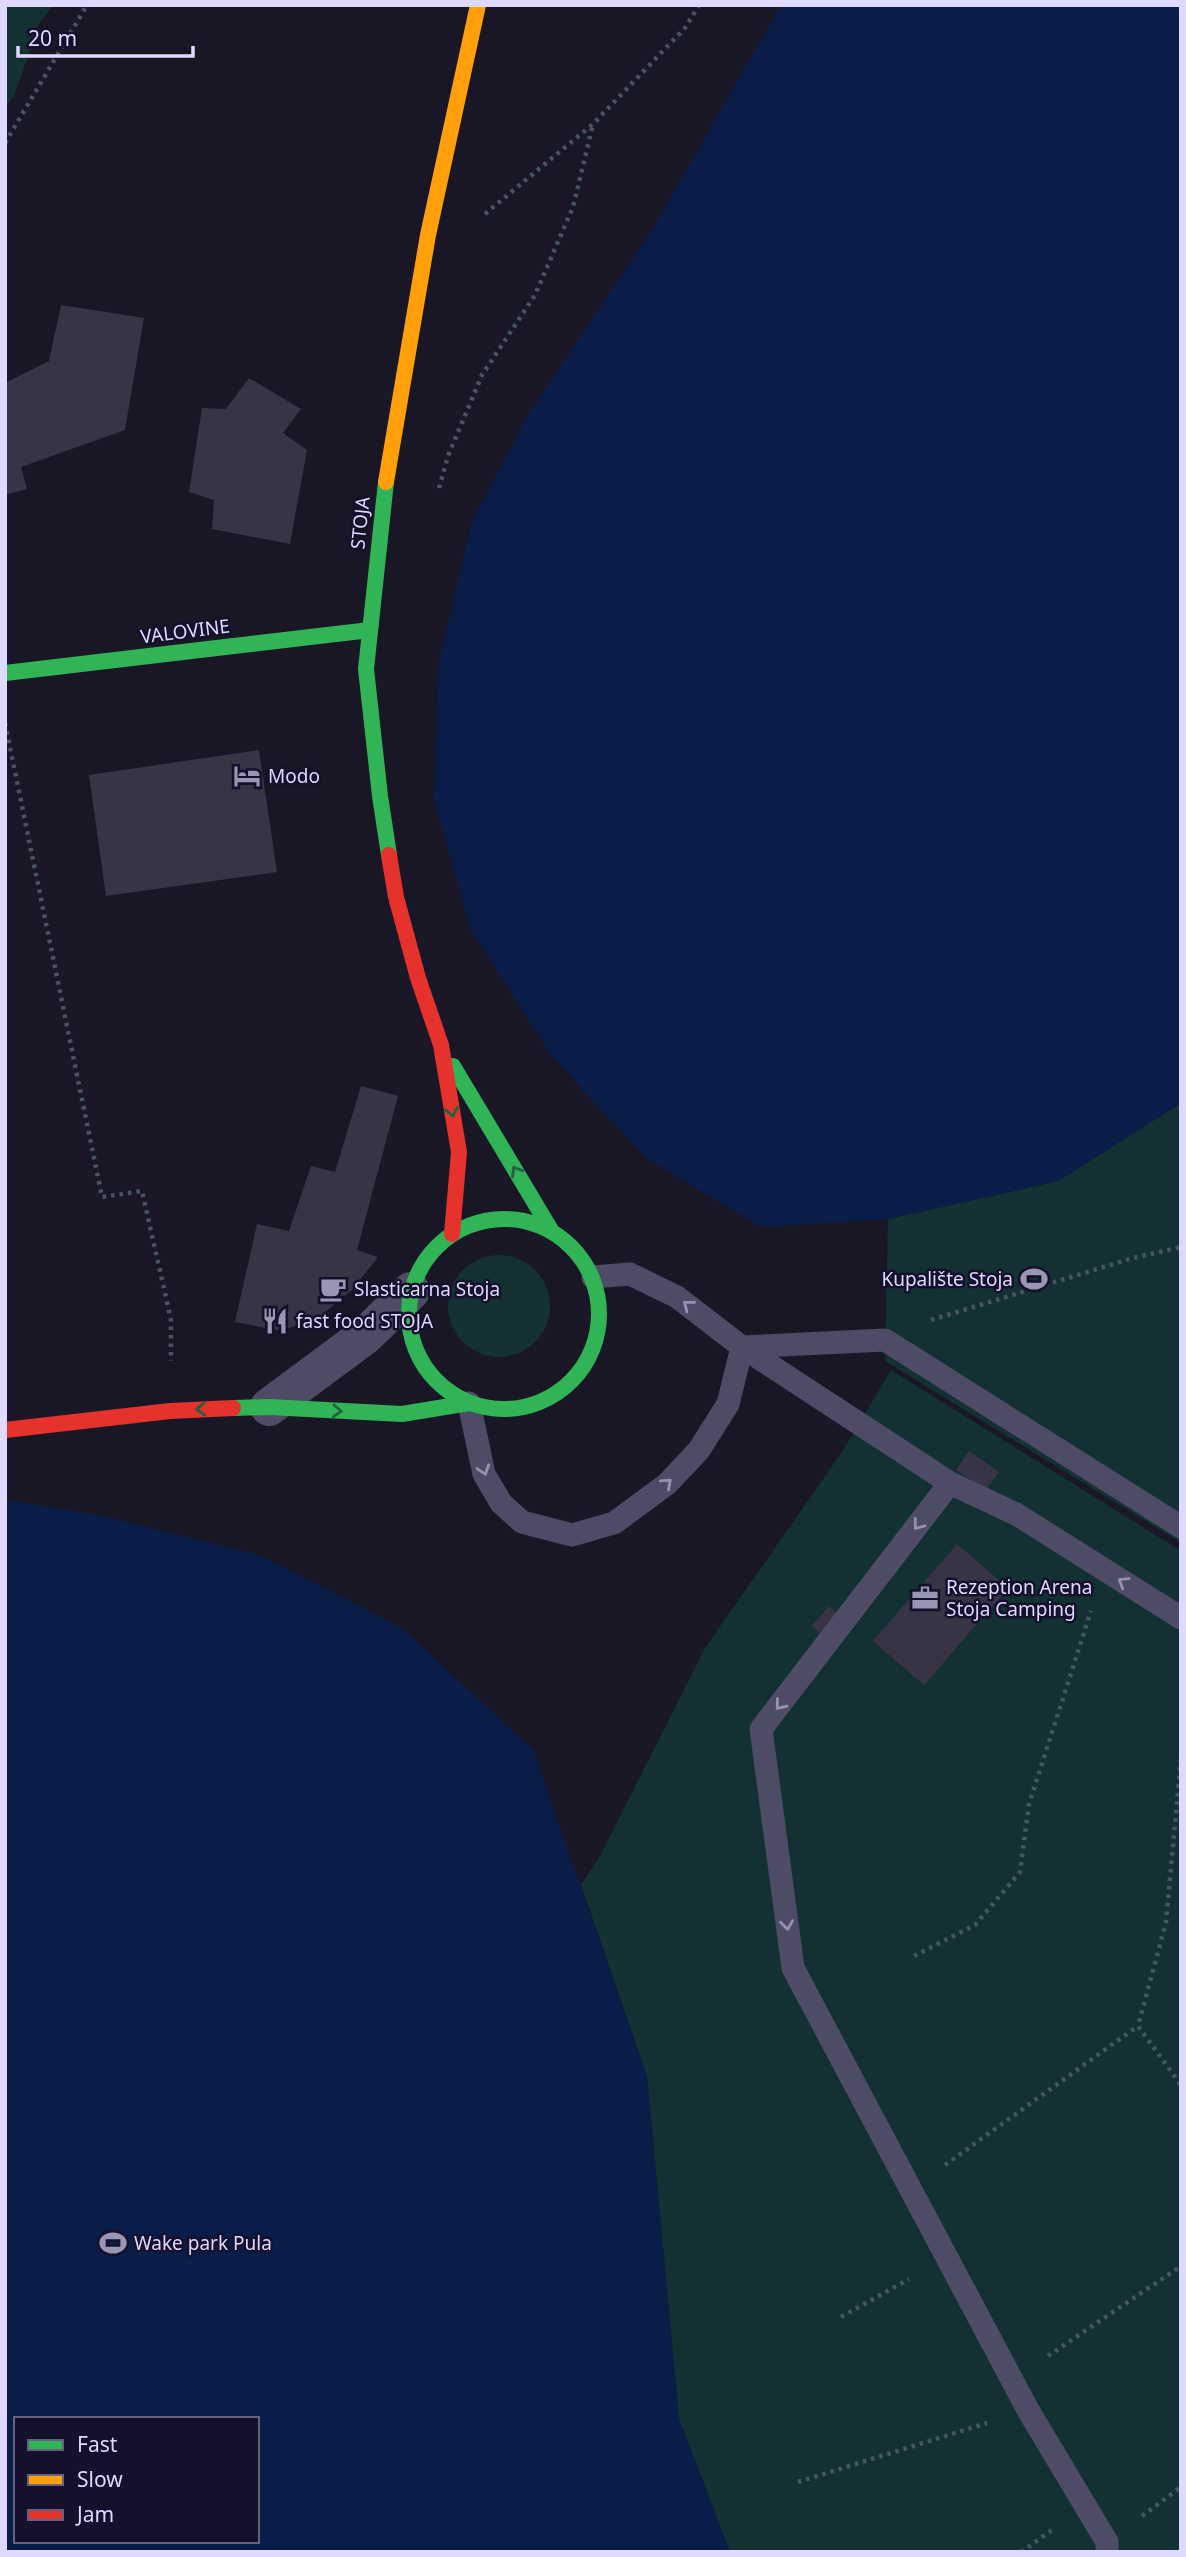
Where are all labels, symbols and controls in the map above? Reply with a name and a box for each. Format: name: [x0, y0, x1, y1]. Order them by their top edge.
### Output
scale bar: [18, 14, 192, 58]
text: 20 m: [28, 24, 77, 52]
street label: STOJA: [344, 495, 376, 551]
street label: VALOVINE: [139, 613, 231, 649]
hotel icon: Modo: [232, 761, 262, 791]
place label: Modo: [268, 763, 320, 789]
one-way arrow: [444, 1106, 459, 1118]
one-way arrow: [511, 1165, 524, 1178]
sports icon: Kupalište Stoja: [1019, 1264, 1049, 1294]
place label: Kupalište Stoja: [881, 1266, 1013, 1292]
cafe icon: Slasticarna Stoja: [318, 1274, 348, 1304]
place label: Slasticarna Stoja: [354, 1276, 500, 1302]
one-way arrow: [683, 1301, 696, 1313]
restaurant icon: fast food STOJA: [260, 1306, 290, 1336]
place label: fast food STOJA: [296, 1308, 434, 1334]
one-way arrow: [195, 1402, 206, 1417]
one-way arrow: [332, 1403, 343, 1418]
one-way arrow: [476, 1463, 490, 1475]
one-way arrow: [659, 1479, 672, 1491]
one-way arrow: [914, 1517, 927, 1530]
place label: Rezeption Arena Stoja Camping: [946, 1574, 1092, 1622]
one-way arrow: [1118, 1578, 1131, 1591]
office icon: Rezeption Arena Stoja Camping: [910, 1583, 940, 1613]
one-way arrow: [775, 1698, 788, 1710]
one-way arrow: [780, 1919, 795, 1931]
sports icon: Wake park Pula: [98, 2228, 128, 2258]
place label: Wake park Pula: [134, 2230, 272, 2256]
legend: [14, 2417, 259, 2543]
text: Fast: [77, 2430, 118, 2458]
text: Slow: [77, 2465, 123, 2493]
text: Jam: [75, 2500, 114, 2528]

